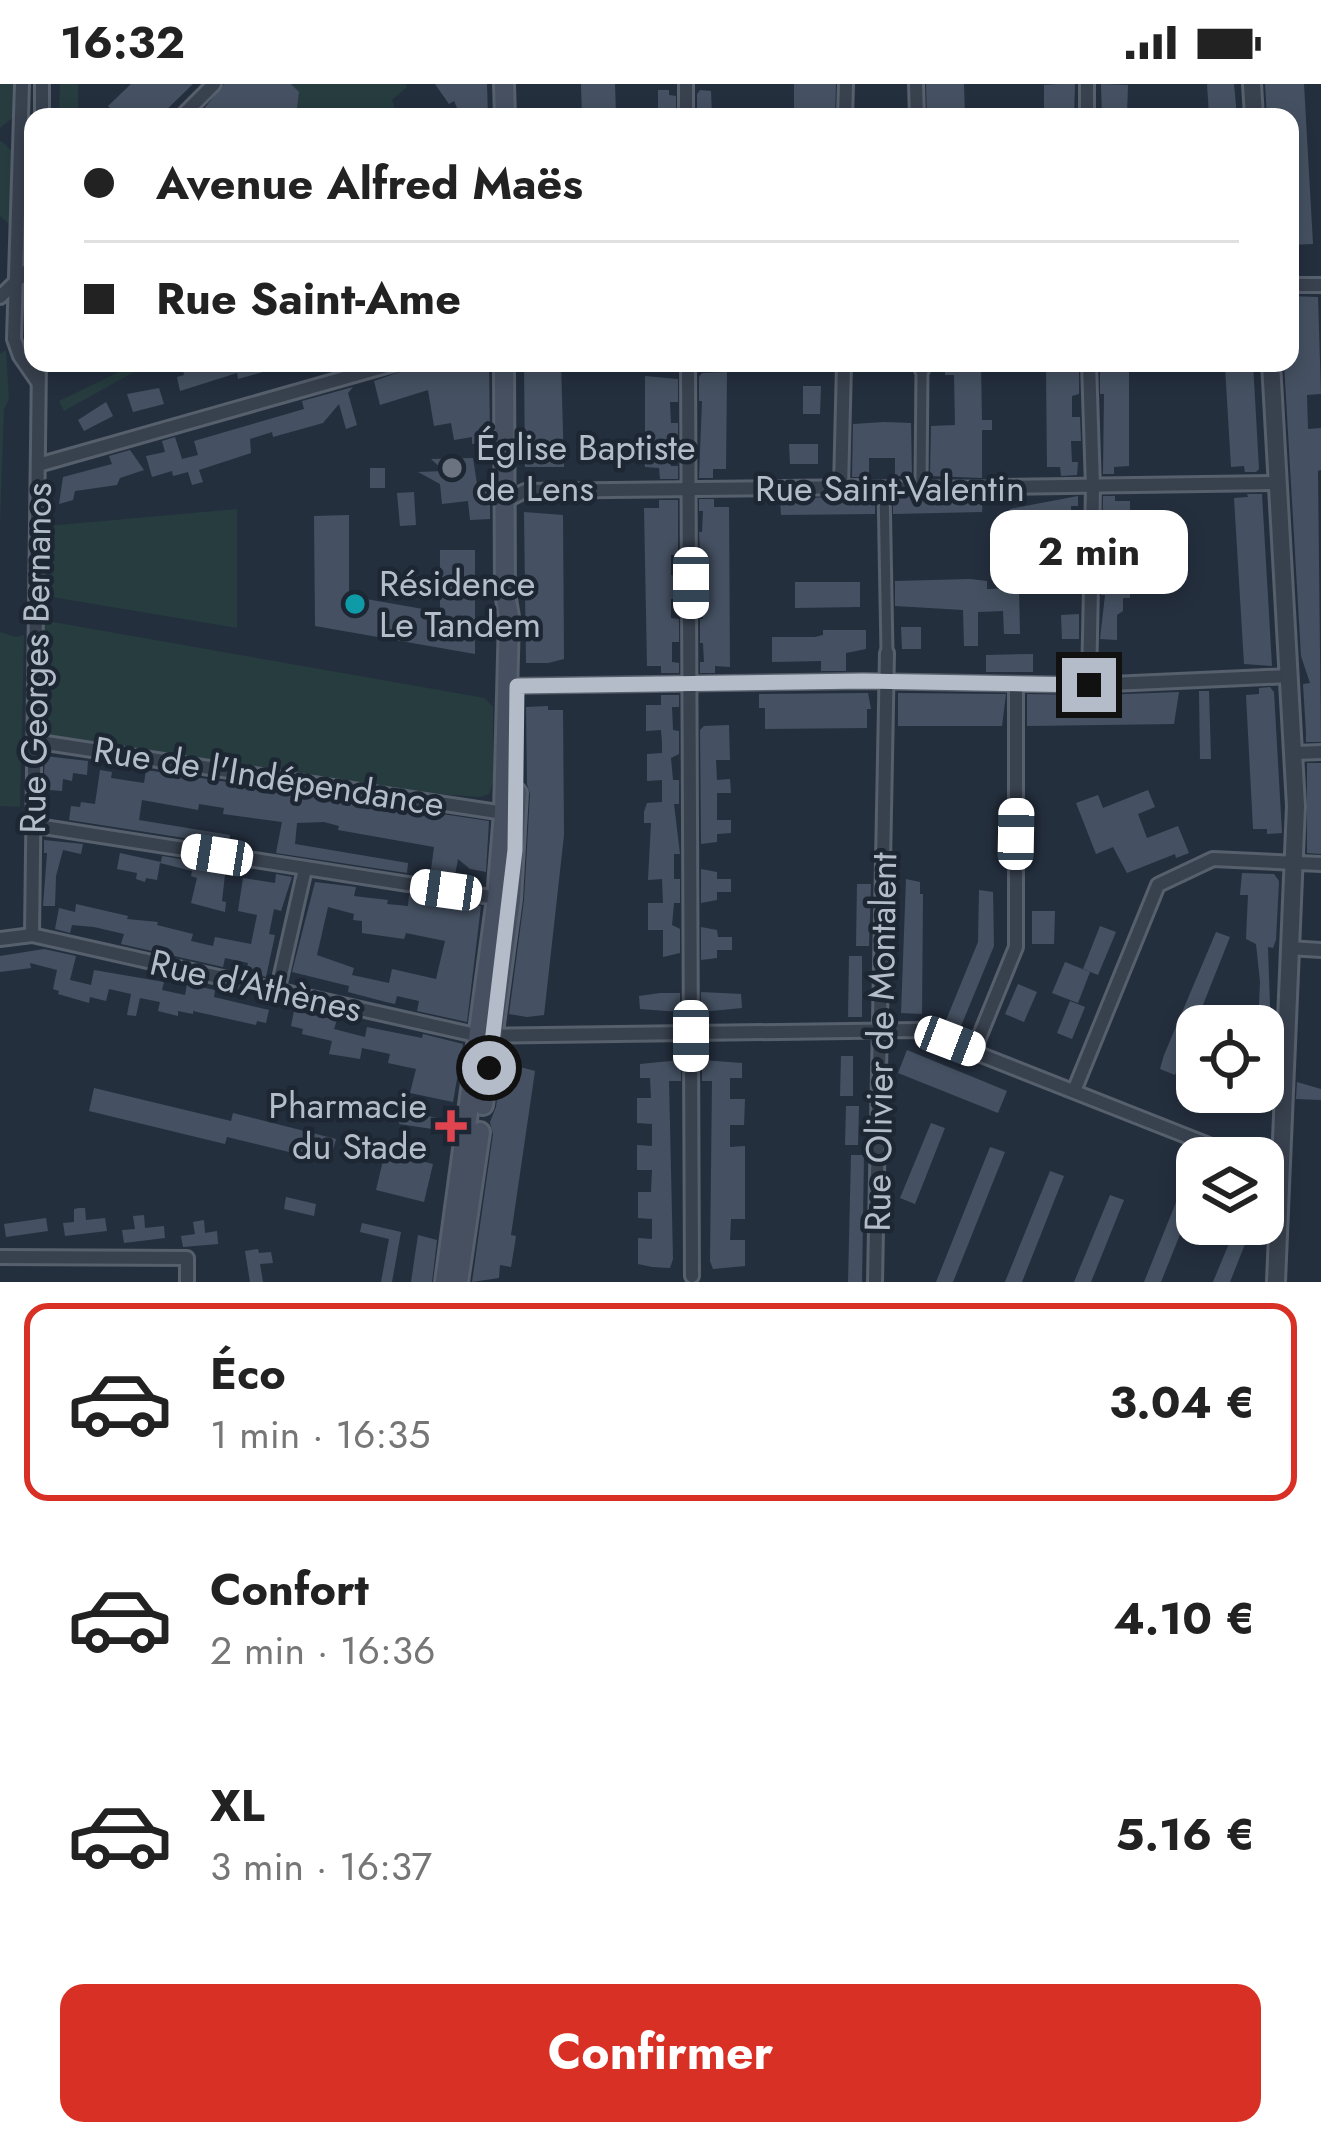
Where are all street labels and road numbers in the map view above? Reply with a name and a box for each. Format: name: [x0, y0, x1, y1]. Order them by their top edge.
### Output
street label: Rue Saint-Valentin: [755, 462, 1025, 514]
street label: Rue Georges Bernanos: [6, 482, 64, 834]
street label: Rue de l'Indépendance: [90, 723, 448, 829]
street label: Rue Olivier de Montalent: [851, 852, 909, 1232]
street label: Rue d'Athènes: [145, 935, 367, 1035]

